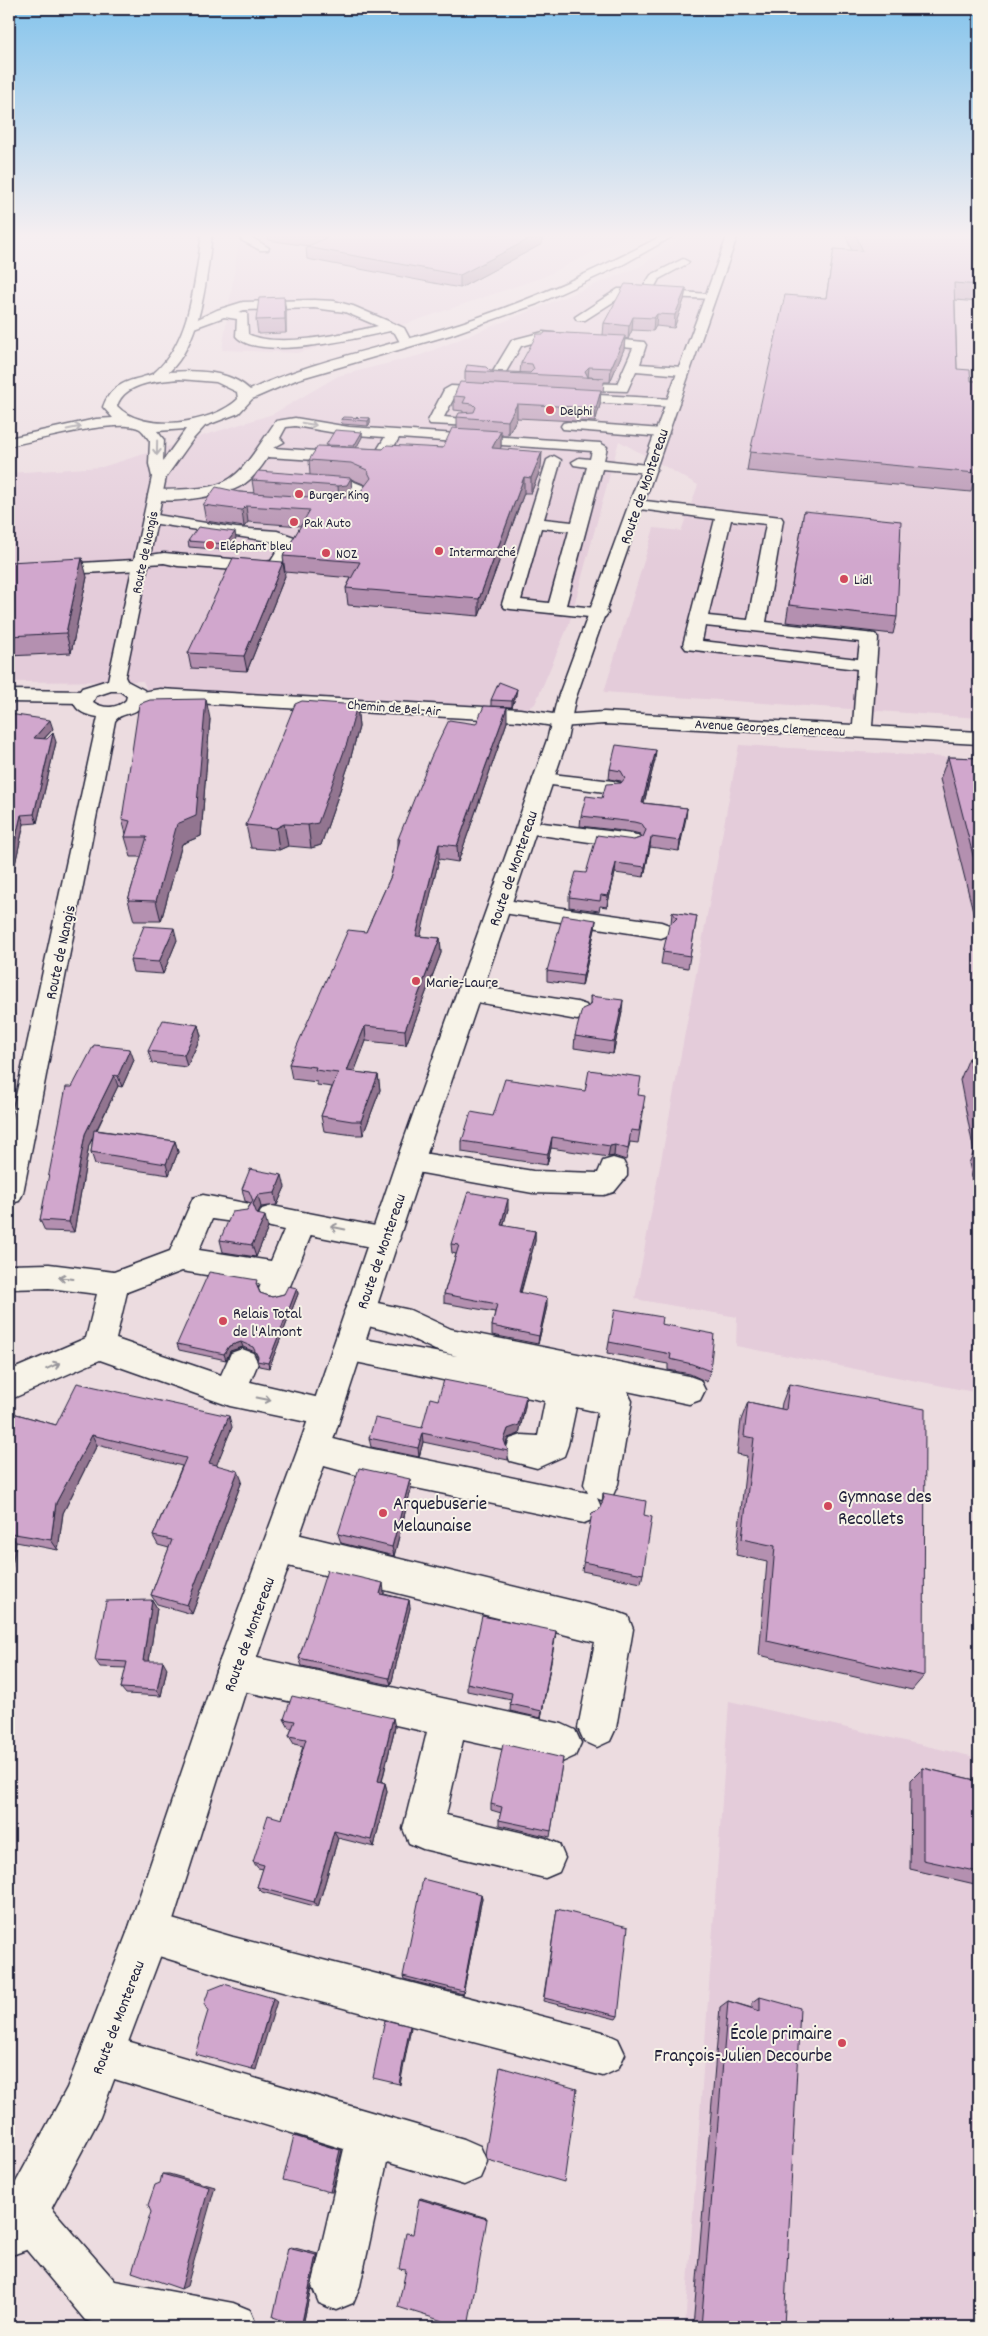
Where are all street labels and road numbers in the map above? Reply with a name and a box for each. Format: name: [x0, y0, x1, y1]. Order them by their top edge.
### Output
street label: Route de Montereau: [615, 426, 676, 548]
street label: Route de Nangis: [127, 509, 164, 596]
street label: Chemin de Bel-Air: [346, 696, 442, 722]
street label: Avenue Georges Clemenceau: [694, 715, 846, 743]
street label: Route de Montereau: [484, 808, 545, 930]
street label: Route de Nangis: [40, 903, 83, 1002]
street label: Route de Montereau: [352, 1191, 413, 1313]
street label: Route de Montereau: [219, 1574, 282, 1696]
street label: Route de Montereau: [87, 1957, 152, 2078]

